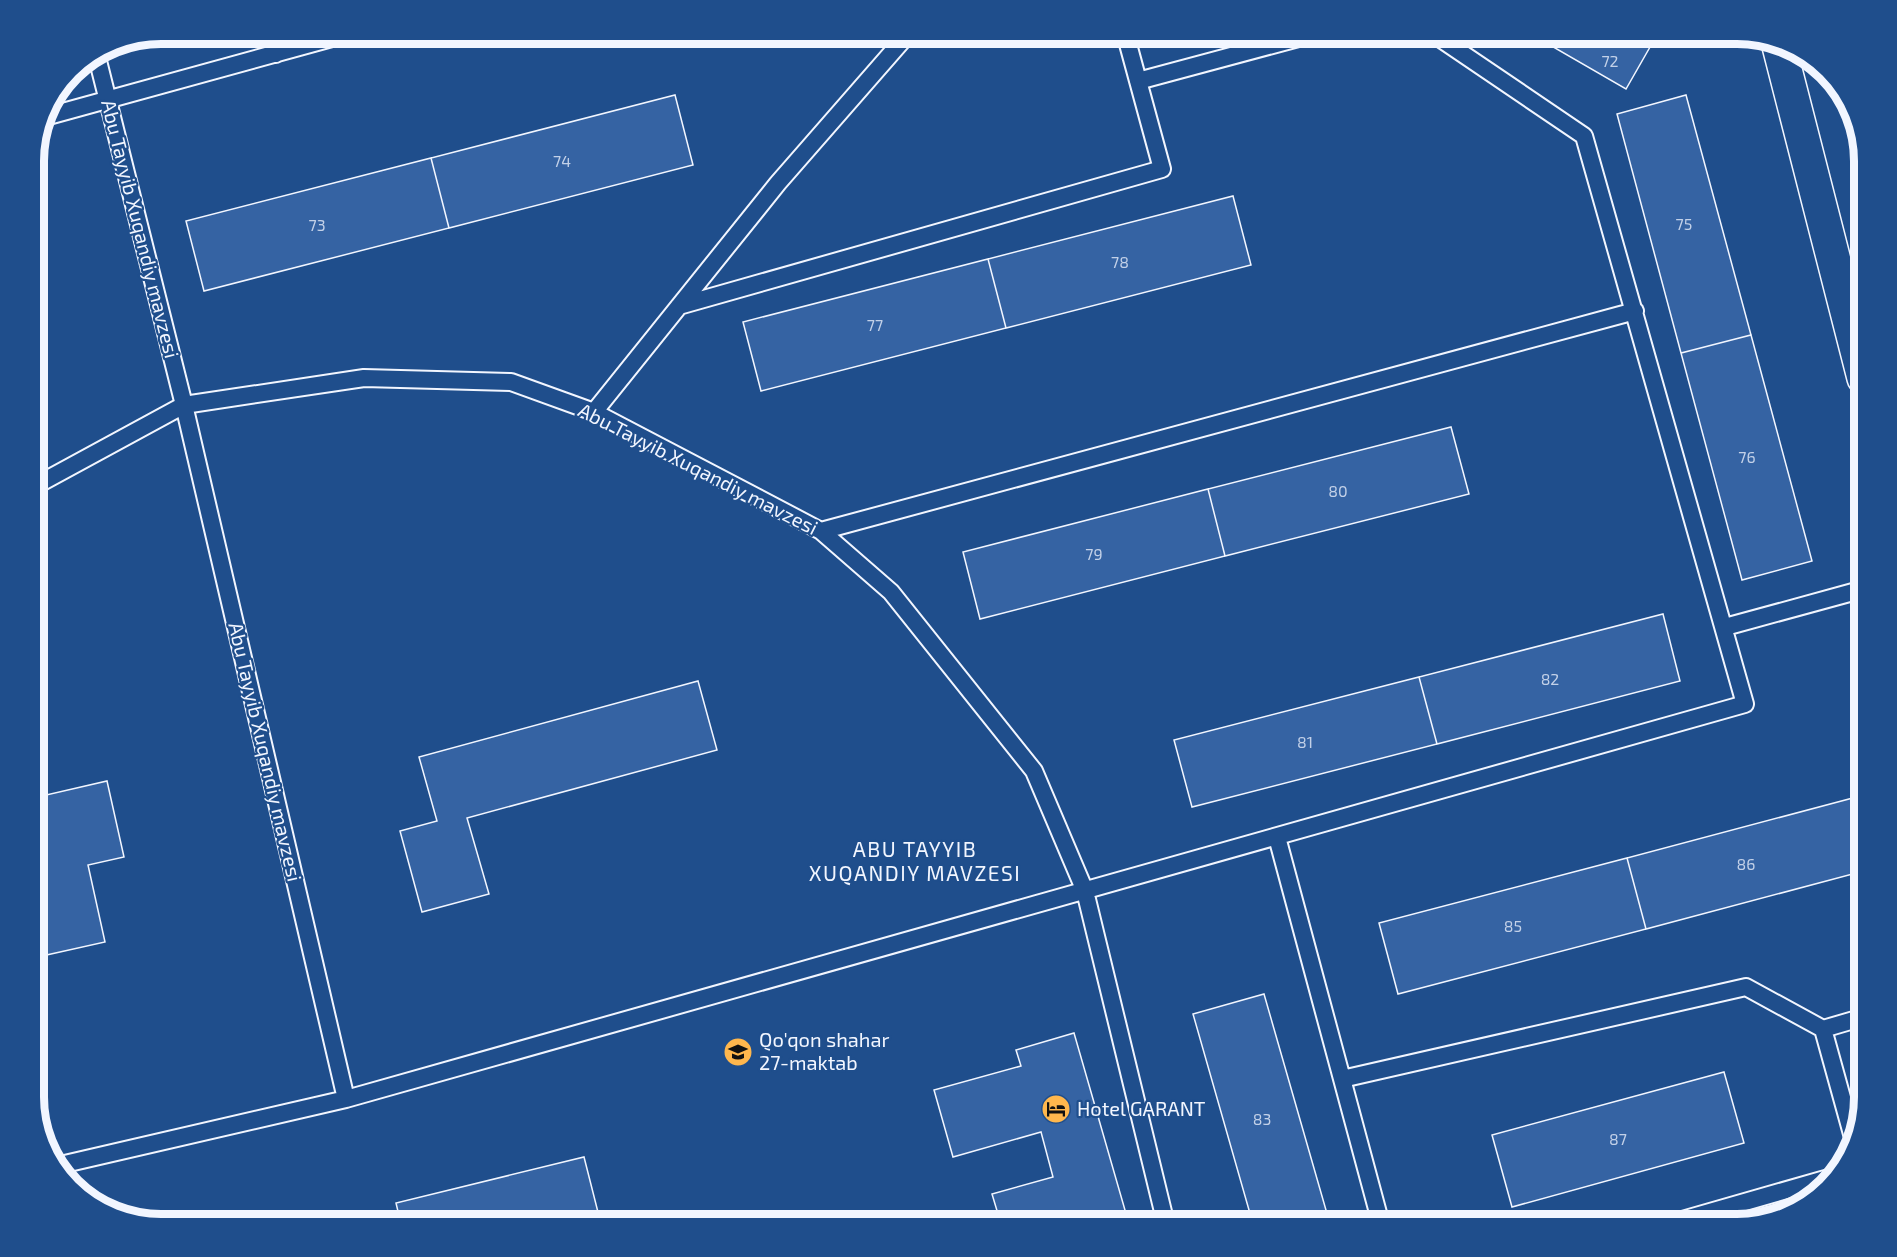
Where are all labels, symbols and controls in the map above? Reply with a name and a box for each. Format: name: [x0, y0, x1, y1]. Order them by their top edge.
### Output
house number: 72: [1601, 51, 1619, 70]
street label: Abu Tayyib Xuqandiy mavzesi: [97, 97, 185, 361]
house number: 74: [553, 151, 571, 170]
house number: 75: [1676, 214, 1692, 233]
house number: 73: [308, 215, 326, 234]
house number: 78: [1111, 252, 1129, 271]
house number: 77: [867, 315, 883, 334]
street label: Abu Tayyib Xuqandiy mavzesi: [575, 397, 822, 539]
house number: 76: [1738, 447, 1756, 466]
house number: 80: [1328, 481, 1348, 500]
house number: 79: [1085, 544, 1103, 563]
street label: Abu Tayyib Xuqandiy mavzesi: [224, 620, 308, 884]
house number: 82: [1541, 669, 1559, 688]
house number: 81: [1297, 732, 1313, 751]
district label: ABU TAYYIB XUQANDIY MAVZESI: [809, 836, 1021, 886]
house number: 86: [1737, 854, 1755, 873]
house number: 85: [1504, 916, 1522, 935]
place label: Qo'qon shahar 27-maktab: [759, 1027, 889, 1074]
school or university icon: Qo'qon shahar 27-maktab: [722, 1036, 754, 1068]
hotel icon: Hotel GARANT: [1040, 1093, 1072, 1125]
place label: Hotel GARANT: [1077, 1096, 1206, 1120]
house number: 83: [1253, 1109, 1271, 1128]
house number: 87: [1609, 1129, 1627, 1148]

